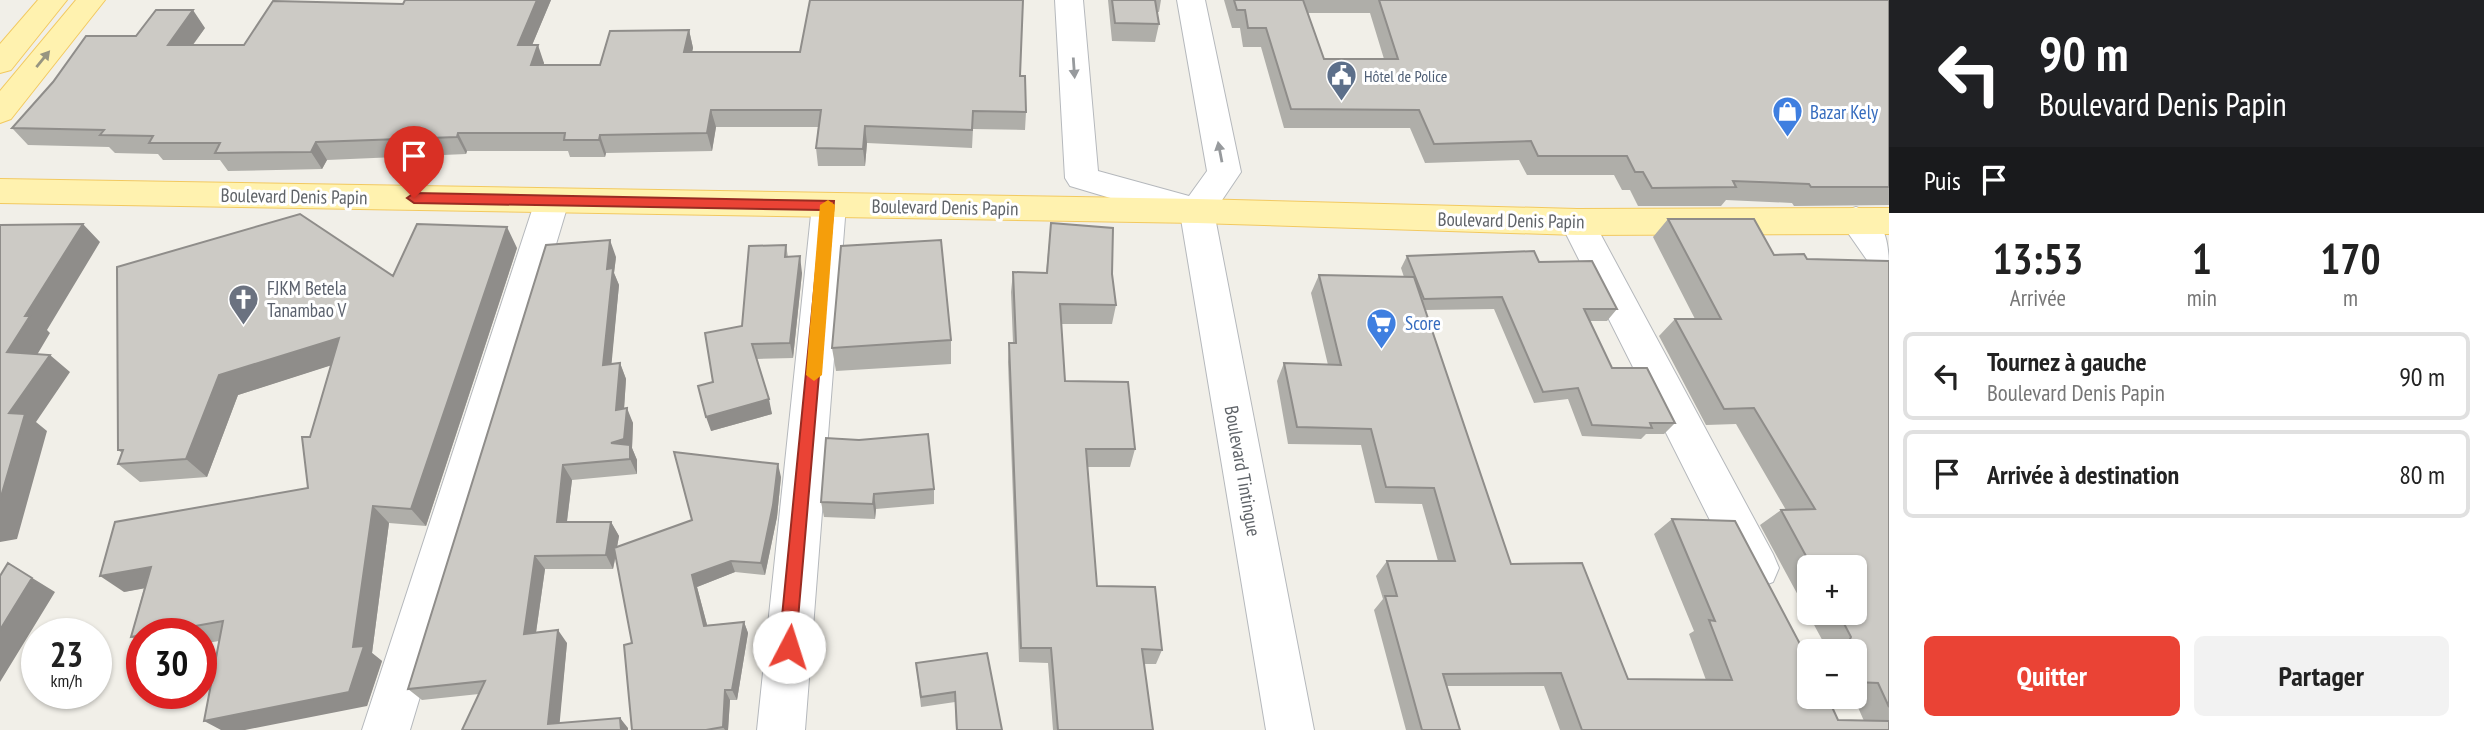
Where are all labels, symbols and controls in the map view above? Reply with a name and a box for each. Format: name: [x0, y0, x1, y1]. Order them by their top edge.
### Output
text: 90 m: [2039, 21, 2128, 85]
icon: left: [1924, 28, 2015, 119]
one-way arrow: [35, 51, 50, 68]
one-way arrow: [1069, 57, 1080, 79]
public building icon: Hôtel de Police: [1324, 59, 1358, 103]
place label: Hôtel de Police: [1364, 66, 1447, 86]
text: Boulevard Denis Papin: [2039, 83, 2286, 125]
shop icon: Bazar Kely: [1770, 95, 1804, 139]
place label: Bazar Kely: [1810, 100, 1879, 124]
pin: [384, 126, 444, 198]
icon: arrive: [395, 137, 433, 175]
one-way arrow: [1215, 141, 1226, 163]
icon: arrive: [1975, 161, 2013, 199]
text: Puis: [1924, 164, 1961, 197]
street label: Boulevard Denis Papin: [220, 183, 368, 209]
street label: Boulevard Denis Papin: [871, 194, 1019, 220]
street label: Boulevard Denis Papin: [1437, 207, 1585, 233]
text: 13:53: [1992, 231, 2083, 286]
text: 1: [2192, 231, 2212, 286]
text: 170: [2320, 231, 2381, 286]
place label: FJKM Betela Tanambao V: [267, 276, 347, 322]
church icon: FJKM Betela Tanambao V: [227, 282, 261, 326]
text: Arrivée: [2010, 283, 2066, 312]
text: min: [2187, 283, 2217, 312]
text: m: [2343, 283, 2358, 312]
supermarket icon: Score: [1365, 306, 1399, 350]
place label: Score: [1405, 311, 1441, 335]
text: Tournez à gauche: [1987, 345, 2147, 378]
icon: left: [1928, 357, 1966, 395]
text: 90 m: [2399, 360, 2445, 393]
text: Boulevard Denis Papin: [1987, 378, 2165, 407]
street label: Boulevard Tintingue: [1220, 404, 1266, 538]
icon: arrive: [1928, 455, 1966, 493]
text: Arrivée à destination: [1987, 458, 2179, 491]
text: 80 m: [2399, 458, 2445, 491]
map controls: [1797, 555, 1867, 709]
button: +: [1797, 555, 1867, 625]
position arrow: [752, 610, 826, 684]
speed limit sign: 30: [126, 618, 217, 709]
text: 23: [50, 631, 83, 677]
button: Quitter: [1924, 636, 2180, 716]
button: Partager: [2194, 636, 2449, 716]
button: −: [1797, 639, 1867, 709]
text: km/h: [51, 669, 82, 692]

